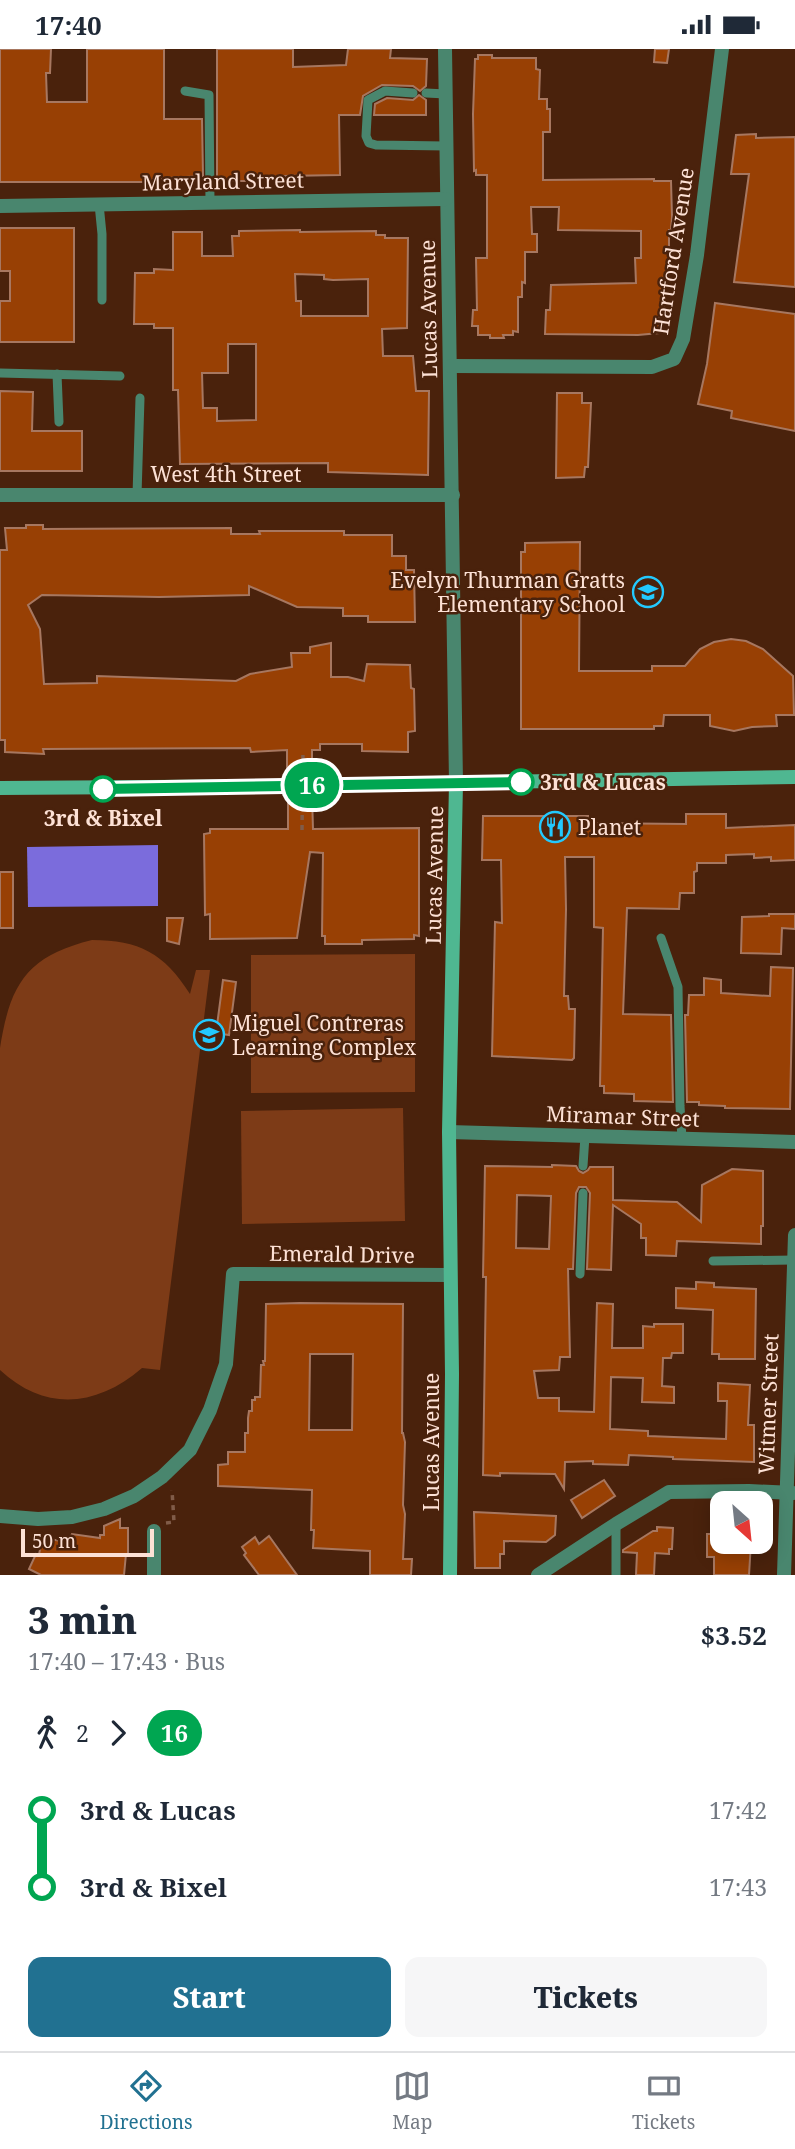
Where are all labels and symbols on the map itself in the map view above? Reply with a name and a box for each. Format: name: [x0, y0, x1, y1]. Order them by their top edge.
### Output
street label: Hartford Avenue: [646, 165, 700, 337]
street label: Maryland Street: [142, 166, 304, 196]
street label: Lucas Avenue: [413, 239, 443, 379]
street label: West 4th Street: [151, 460, 301, 488]
place label: Evelyn Thurman Gratts Elementary School: [390, 566, 625, 618]
school or university icon: Evelyn Thurman Gratts Elementary School: [631, 575, 665, 609]
line badge: 16: [280, 762, 344, 808]
place label: 3rd & Lucas: [540, 768, 666, 796]
marker: 3rd & Lucas: [508, 769, 534, 795]
marker: 3rd & Bixel: [90, 776, 116, 802]
place label: 3rd & Bixel: [44, 804, 163, 832]
street label: Lucas Avenue: [419, 805, 449, 945]
restaurant icon: Planet: [538, 810, 572, 844]
place label: Planet: [578, 813, 641, 841]
place label: Miguel Contreras Learning Complex: [232, 1009, 417, 1061]
school or university icon: Miguel Contreras Learning Complex: [192, 1018, 226, 1052]
street label: Miramar Street: [546, 1099, 700, 1133]
street label: Emerald Drive: [269, 1239, 415, 1269]
street label: Witmer Street: [752, 1333, 784, 1475]
street label: Lucas Avenue: [417, 1373, 445, 1511]
north arrow: [710, 1491, 774, 1554]
scale bar: [21, 1526, 154, 1558]

